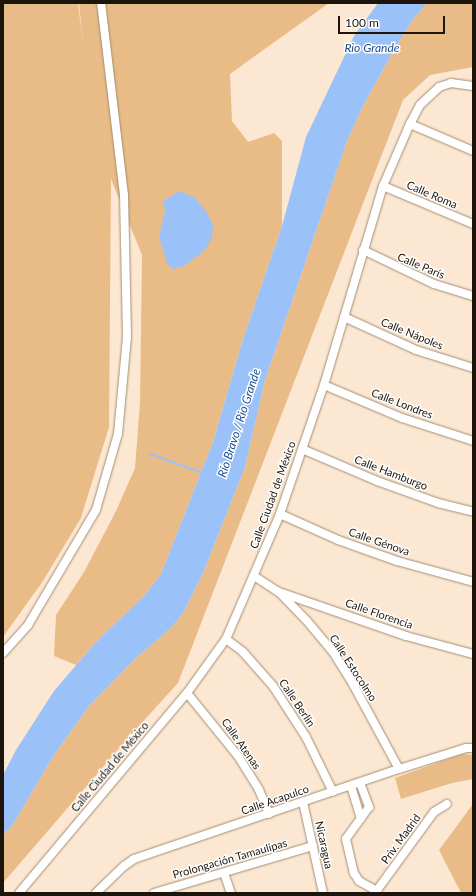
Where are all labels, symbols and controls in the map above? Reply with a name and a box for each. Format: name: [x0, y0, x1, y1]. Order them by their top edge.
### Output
scale bar: [340, 8, 447, 34]
text: 100 m: [345, 15, 379, 30]
water label: Rio Grande: [344, 41, 400, 55]
street label: Calle Roma: [405, 178, 459, 212]
street label: Calle París: [395, 250, 447, 282]
street label: Calle Nápoles: [379, 316, 445, 352]
water label: Río Bravo / Rio Grande: [215, 367, 263, 479]
street label: Calle Londres: [369, 386, 435, 422]
street label: Calle Ciudad de México: [247, 439, 299, 551]
street label: Calle Hamburgo: [352, 453, 430, 493]
street label: Calle Génova: [347, 525, 411, 559]
street label: Calle Florencia: [343, 596, 415, 632]
street label: Calle Estocolmo: [326, 632, 380, 704]
street label: Calle Berlín: [276, 677, 318, 729]
street label: Calle Atenas: [218, 716, 264, 772]
street label: Calle Ciudad de México: [68, 719, 152, 815]
street label: Calle Acapulco: [239, 782, 311, 818]
street label: Priv. Madrid: [379, 812, 423, 866]
street label: Nicaragua: [313, 820, 335, 870]
street label: Prolongación Tamaulipas: [171, 836, 289, 882]

